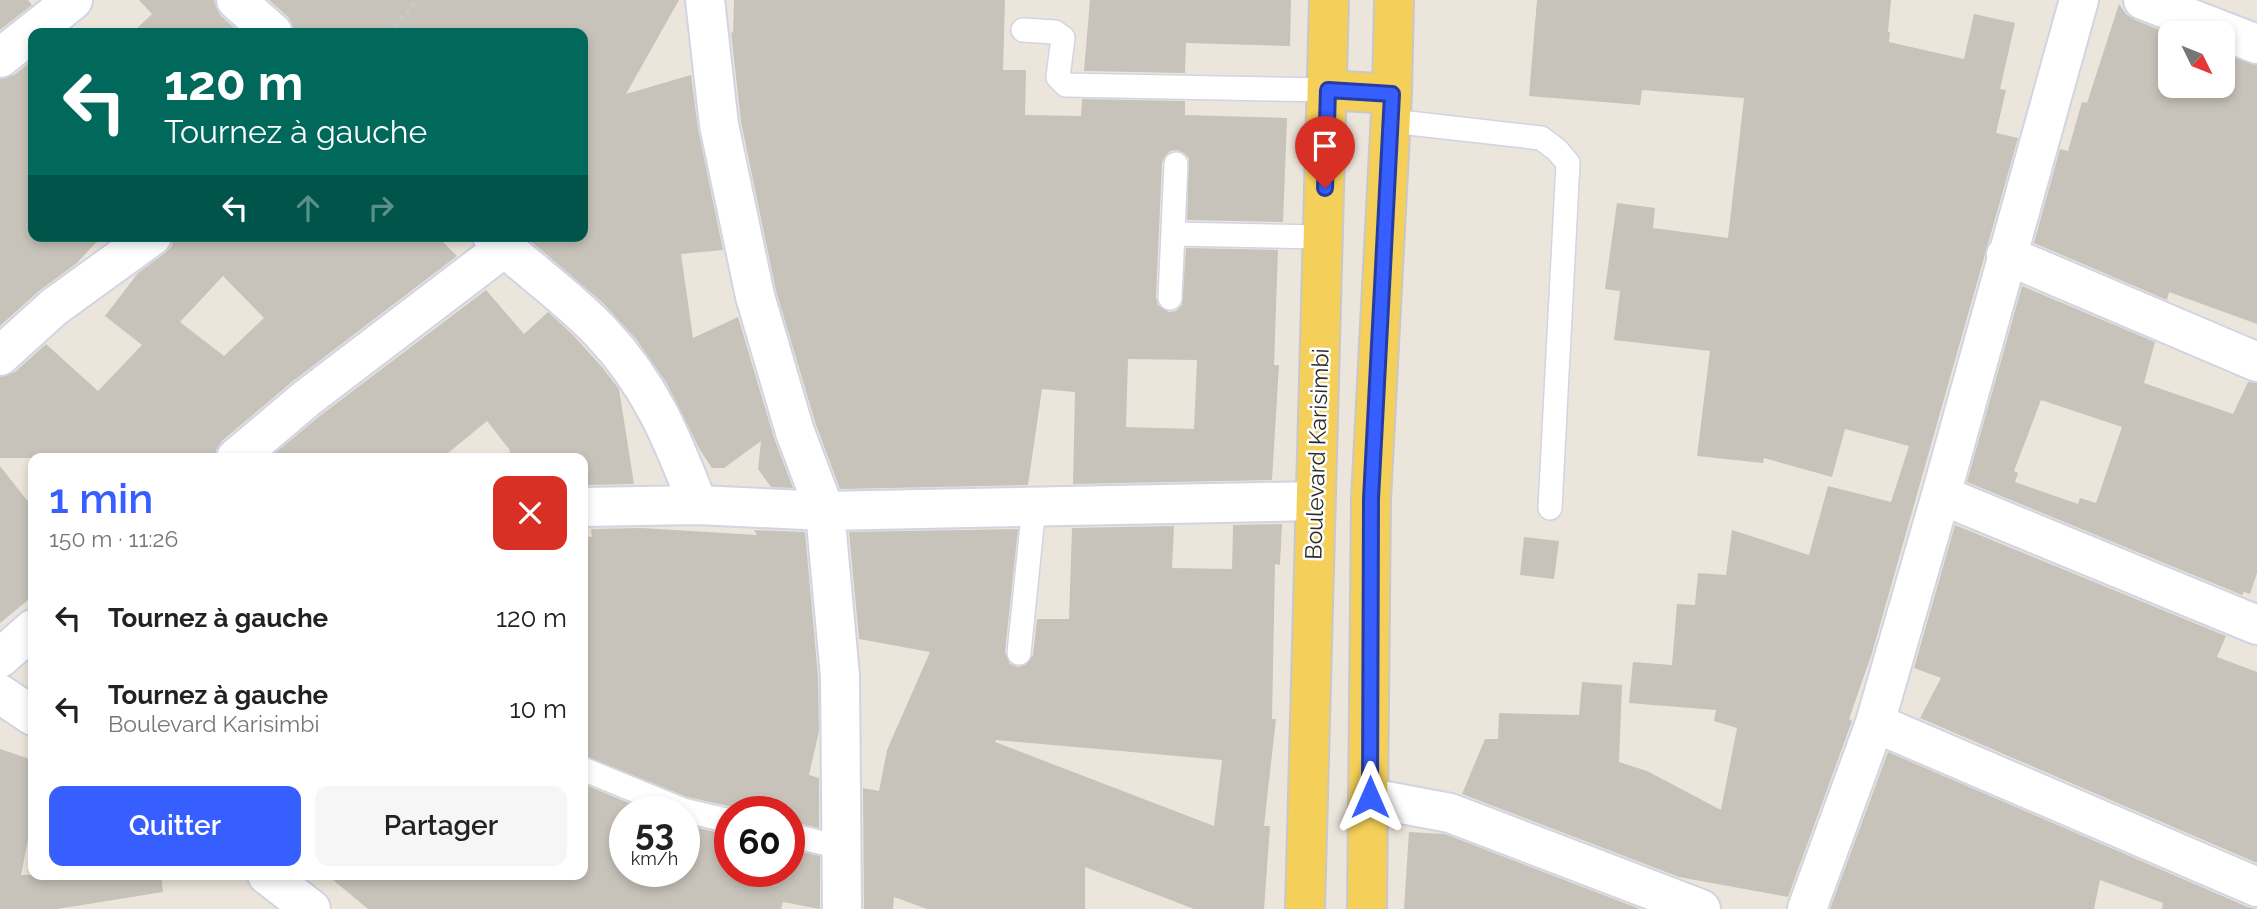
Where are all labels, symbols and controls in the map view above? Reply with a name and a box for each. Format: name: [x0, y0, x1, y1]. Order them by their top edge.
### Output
north arrow: [2158, 21, 2235, 98]
map controls: [2158, 21, 2235, 98]
text: 120 m: [164, 54, 303, 111]
icon: left: [49, 56, 140, 147]
text: Tournez à gauche: [164, 113, 427, 150]
pin: [1295, 116, 1355, 188]
icon: arrive: [1306, 127, 1344, 165]
icon: left: [216, 189, 254, 227]
icon: ahead: [289, 189, 327, 227]
icon: right: [362, 189, 400, 227]
street label: Boulevard Karisimbi: [1299, 348, 1334, 560]
text: 1 min: [49, 474, 153, 523]
button: close: [493, 476, 567, 550]
text: 150 m · 11:26: [49, 525, 178, 552]
icon: left: [49, 599, 87, 637]
text: Tournez à gauche: [108, 603, 328, 633]
text: 120 m: [496, 603, 567, 633]
text: Tournez à gauche: [108, 680, 328, 710]
icon: left: [49, 690, 87, 728]
text: 10 m: [509, 694, 567, 724]
text: Boulevard Karisimbi: [108, 710, 319, 737]
position arrow: [1333, 760, 1407, 834]
button: Quitter: [49, 786, 301, 866]
button: Partager: [315, 786, 567, 866]
speed limit sign: 60: [714, 796, 805, 887]
text: 53: [635, 812, 674, 853]
text: km/h: [631, 848, 678, 869]

